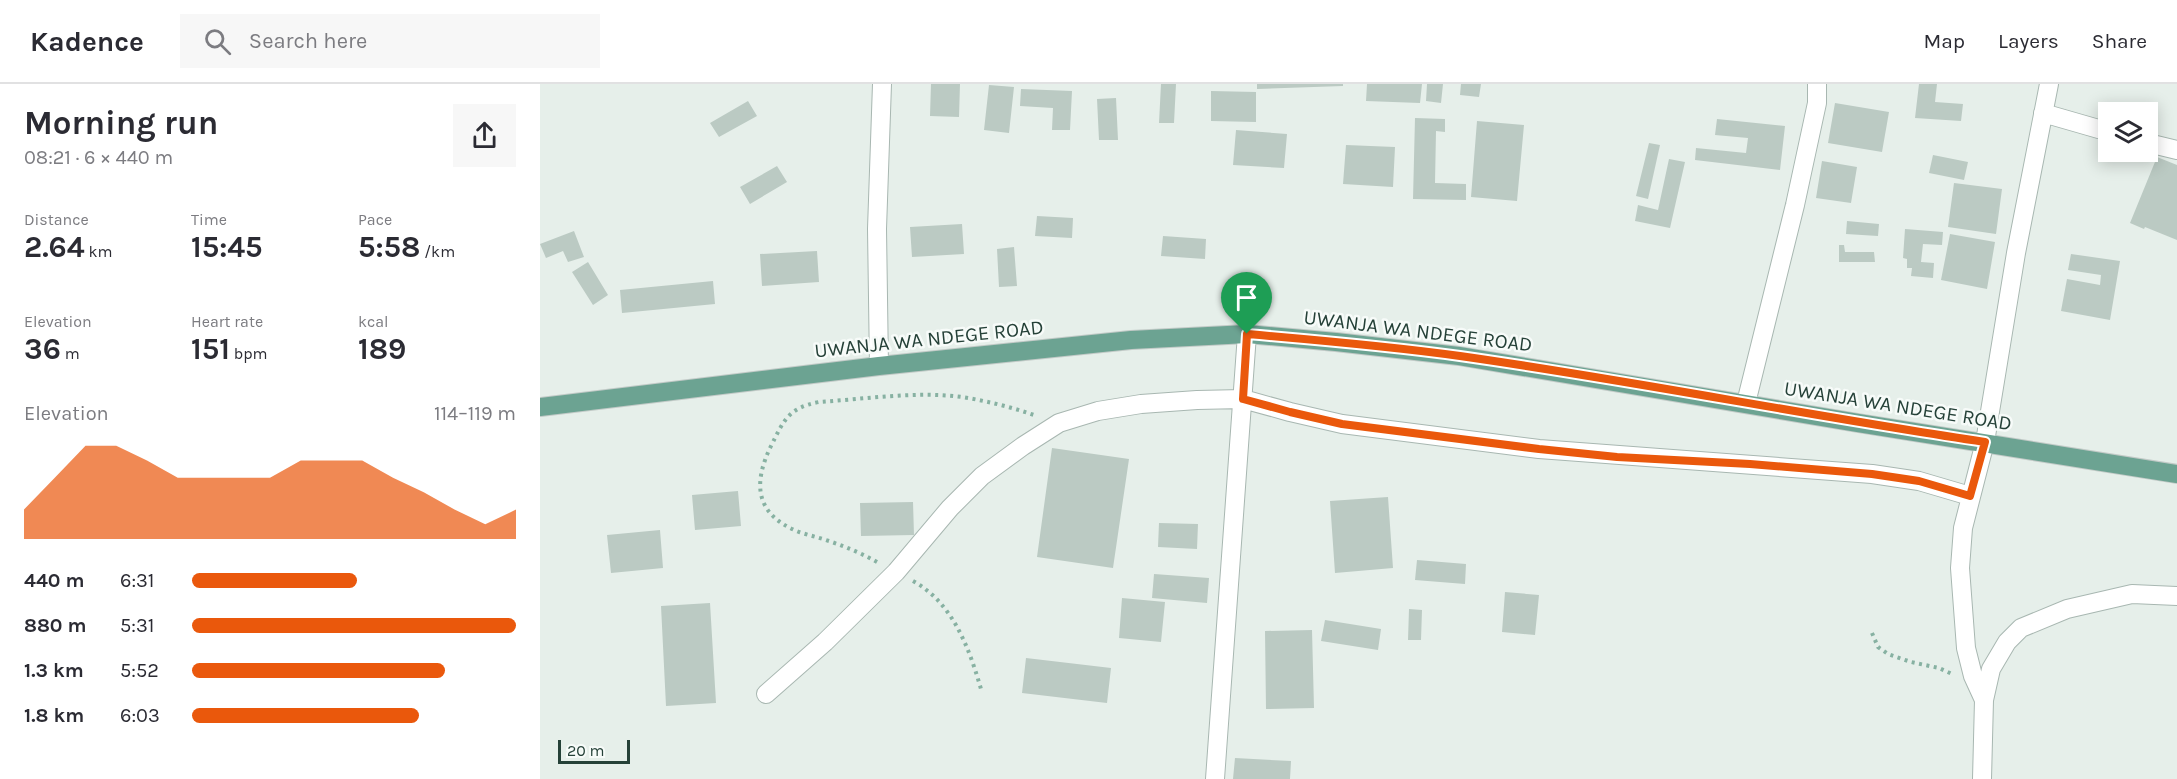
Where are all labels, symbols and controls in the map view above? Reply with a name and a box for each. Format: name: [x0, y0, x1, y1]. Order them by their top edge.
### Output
search box: [180, 14, 600, 68]
text: Kadence: [30, 25, 144, 58]
icon: search: [201, 25, 234, 58]
text: Search here: [249, 28, 367, 54]
text: Map: [1923, 29, 1965, 53]
text: Layers: [1998, 29, 2059, 53]
text: Share: [2092, 29, 2147, 53]
map controls: [2098, 102, 2158, 162]
button: layers: [2098, 102, 2158, 162]
text: Morning run: [24, 104, 218, 142]
button: share: [453, 104, 516, 167]
text: 08:21 · 6 × 440 m: [24, 146, 173, 169]
text: Distance: [24, 210, 89, 229]
text: Time: [191, 210, 227, 229]
text: Pace: [358, 210, 392, 229]
text: 2.64: [24, 229, 85, 265]
text: 15:45: [191, 229, 263, 265]
text: 5:58: [358, 229, 420, 265]
text: km: [85, 242, 112, 261]
text: /km: [420, 242, 455, 261]
pin: [1221, 272, 1272, 334]
icon: arrive: [1230, 281, 1263, 314]
street label: UWANJA WA NDEGE ROAD: [1302, 306, 1534, 356]
text: Elevation: [24, 312, 92, 331]
text: Heart rate: [191, 312, 263, 331]
text: kcal: [358, 312, 389, 331]
street label: UWANJA WA NDEGE ROAD: [813, 316, 1045, 362]
text: 36: [24, 331, 61, 367]
text: 151: [191, 331, 230, 367]
text: 189: [358, 331, 406, 367]
text: m: [61, 344, 80, 363]
text: bpm: [230, 344, 267, 363]
street label: UWANJA WA NDEGE ROAD: [1783, 377, 2013, 435]
text: Elevation: [24, 402, 109, 425]
text: 114–119 m: [434, 402, 516, 425]
text: 440 m: [24, 569, 85, 592]
text: 6:31: [120, 569, 154, 592]
text: 880 m: [24, 614, 87, 637]
text: 5:31: [120, 614, 154, 637]
text: 1.3 km: [24, 659, 84, 682]
text: 5:52: [120, 659, 159, 682]
text: 1.8 km: [24, 704, 84, 727]
text: 6:03: [120, 704, 160, 727]
scale bar: [558, 737, 630, 764]
text: 20 m: [567, 741, 605, 760]

